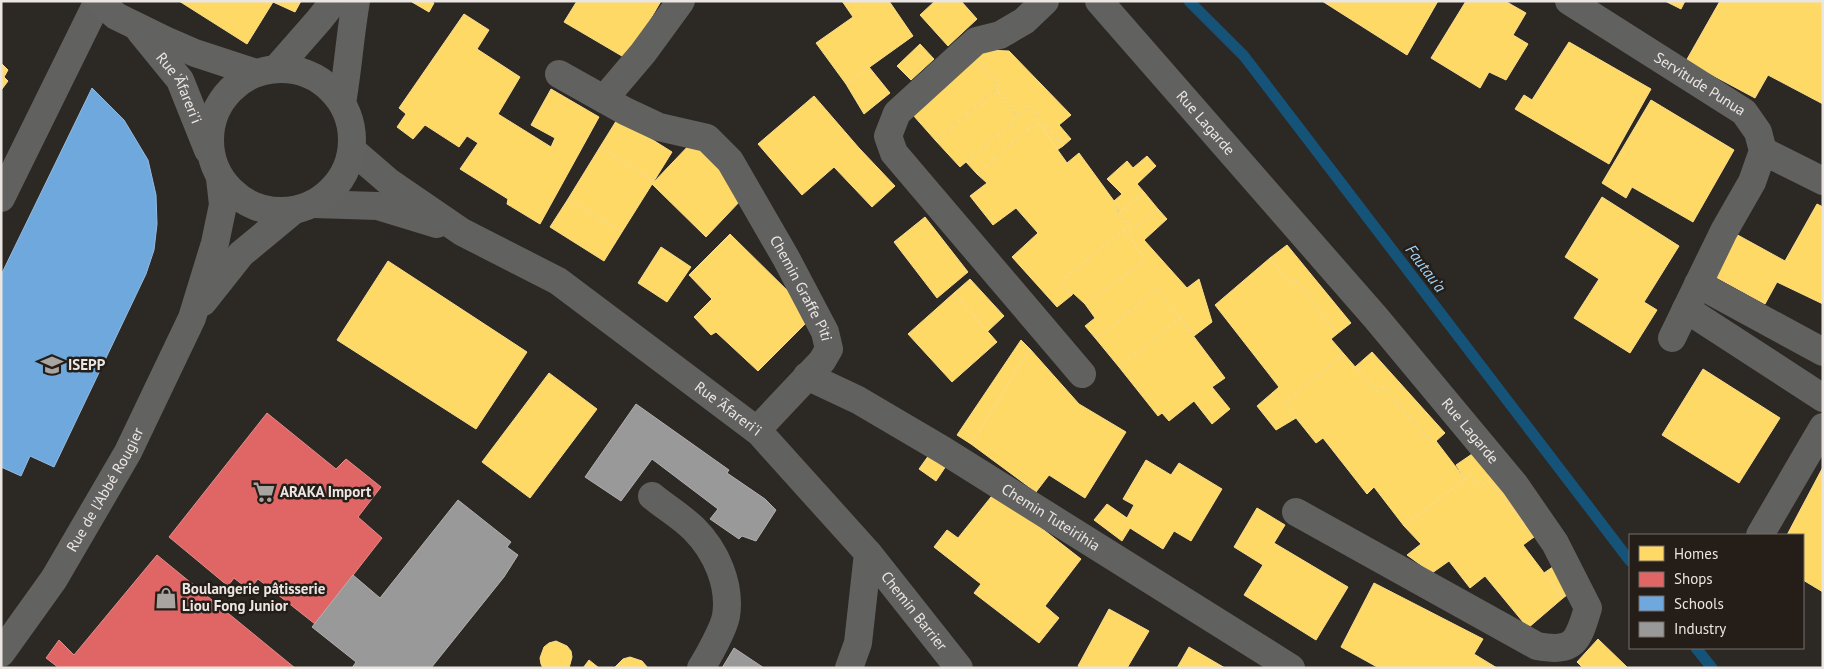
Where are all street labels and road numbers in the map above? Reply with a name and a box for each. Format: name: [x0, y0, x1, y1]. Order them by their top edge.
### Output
street label: Rue 'Āfareri'i: [152, 48, 206, 126]
street label: Servitude Punua: [1651, 48, 1749, 120]
street label: Rue Lagarde: [1173, 86, 1239, 159]
street label: Chemin Graffe Piti: [766, 232, 837, 343]
street label: Rue 'Āfareri'i: [691, 377, 766, 440]
street label: Rue Lagarde: [1438, 394, 1503, 467]
street label: Rue de l'Abbé Rougier: [62, 424, 147, 555]
street label: Chemin Tuteirihia: [998, 479, 1104, 555]
street label: Chemin Barrier: [877, 567, 952, 654]

